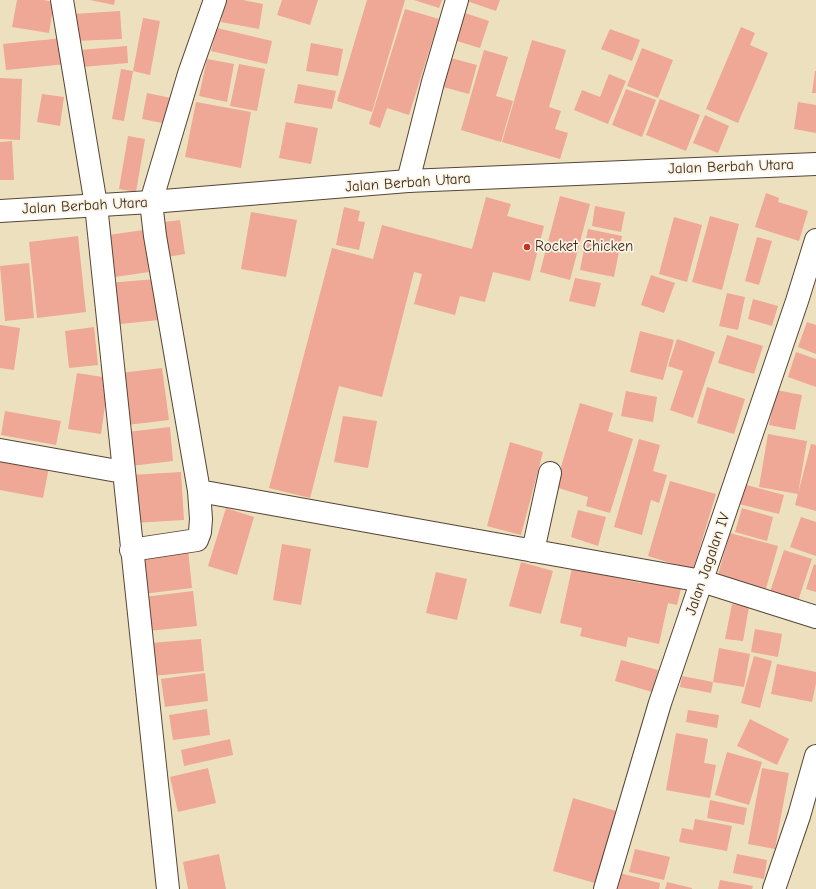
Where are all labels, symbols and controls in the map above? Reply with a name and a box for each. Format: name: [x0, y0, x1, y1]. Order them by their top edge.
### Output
street label: Jalan Berbah Utara: [668, 156, 794, 178]
street label: Jalan Berbah Utara: [345, 170, 471, 196]
street label: Jalan Berbah Utara: [22, 194, 148, 218]
place label: Rocket Chicken: [535, 238, 633, 256]
marker: Rocket Chicken: [522, 242, 532, 252]
street label: Jalan Jagalan IV: [682, 510, 734, 618]

